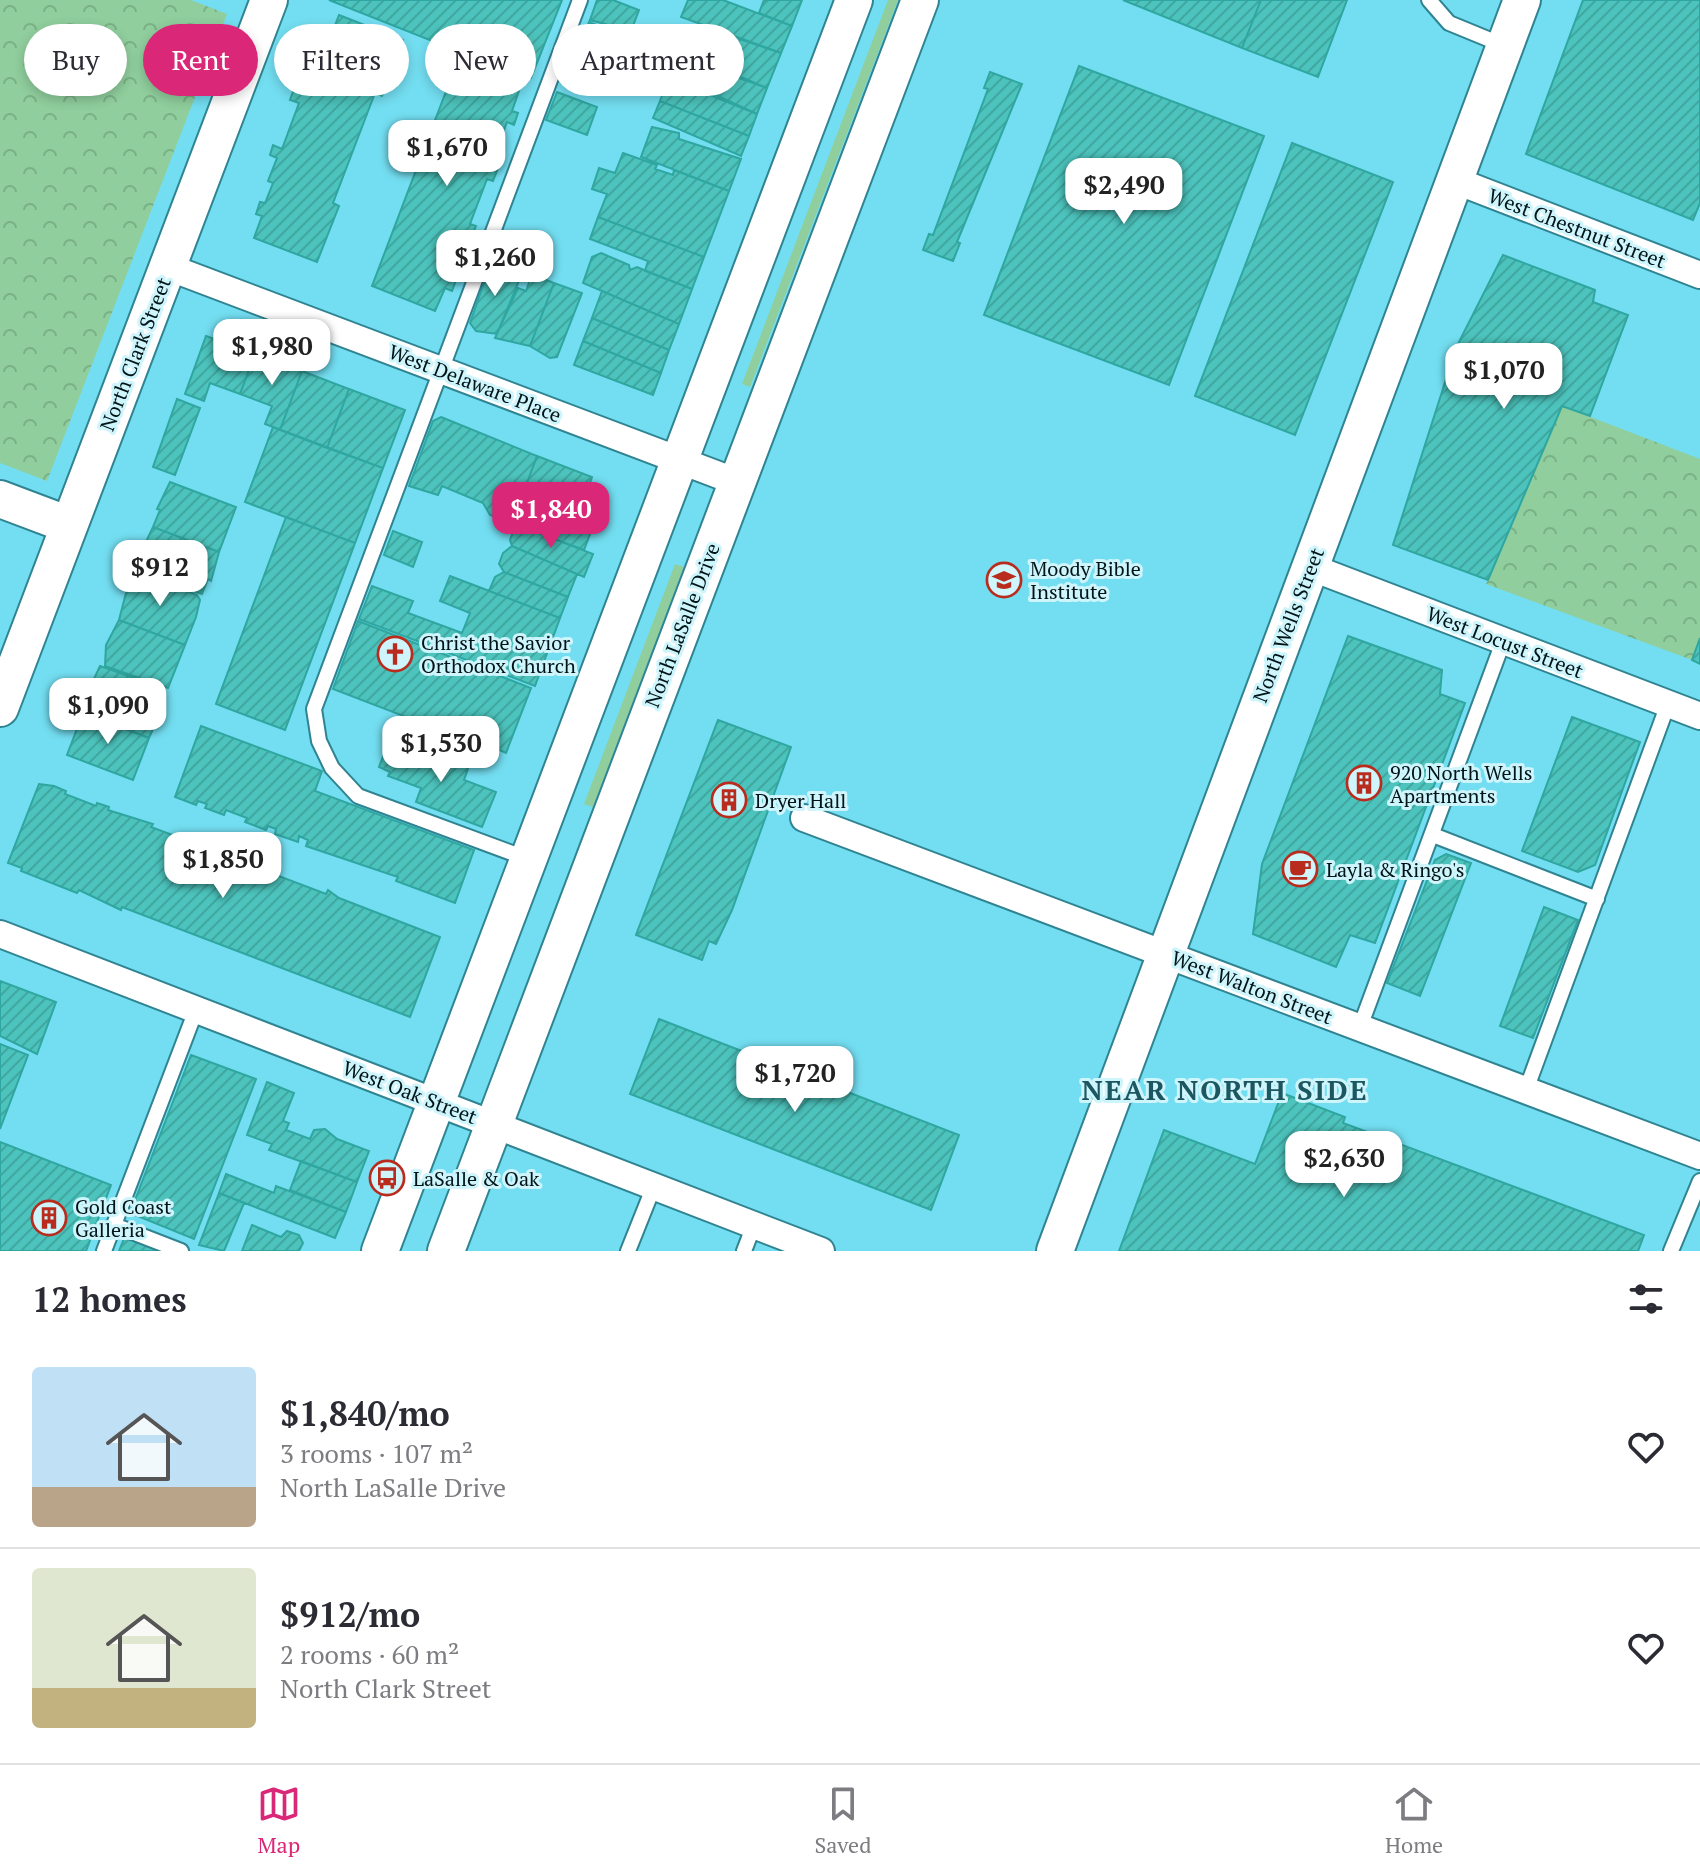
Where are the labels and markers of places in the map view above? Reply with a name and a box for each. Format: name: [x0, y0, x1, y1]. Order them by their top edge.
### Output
pin: $1,670: [382, 120, 512, 188]
pin: $2,490: [1059, 158, 1189, 226]
pin: $1,260: [430, 230, 560, 298]
pin: $1,980: [207, 319, 337, 387]
pin: $1,070: [1439, 343, 1569, 411]
pin: $1,840: [486, 482, 616, 550]
pin: $912: [113, 540, 207, 608]
place label: Moody Bible Institute: [1030, 555, 1141, 605]
school or university icon: Moody Bible Institute: [985, 561, 1023, 599]
place label: Christ the Savior Orthodox Church: [421, 629, 576, 679]
church icon: Christ the Savior Orthodox Church: [376, 635, 414, 673]
pin: $1,090: [43, 678, 173, 746]
pin: $1,530: [376, 716, 506, 784]
place label: 920 North Wells Apartments: [1390, 759, 1532, 809]
building icon: 920 North Wells Apartments: [1345, 764, 1383, 802]
building icon: Dryer Hall: [710, 781, 748, 819]
place label: Dryer Hall: [755, 787, 846, 814]
pin: $1,850: [158, 832, 288, 900]
cafe icon: Layla & Ringo's: [1281, 850, 1319, 888]
place label: Layla & Ringo's: [1326, 856, 1464, 883]
pin: $1,720: [730, 1046, 860, 1114]
pin: $2,630: [1279, 1131, 1409, 1199]
bus stop icon: LaSalle & Oak: [368, 1159, 406, 1197]
place label: LaSalle & Oak: [413, 1165, 540, 1192]
place label: Gold Coast Galleria: [75, 1193, 172, 1243]
building icon: Gold Coast Galleria: [30, 1199, 68, 1237]

